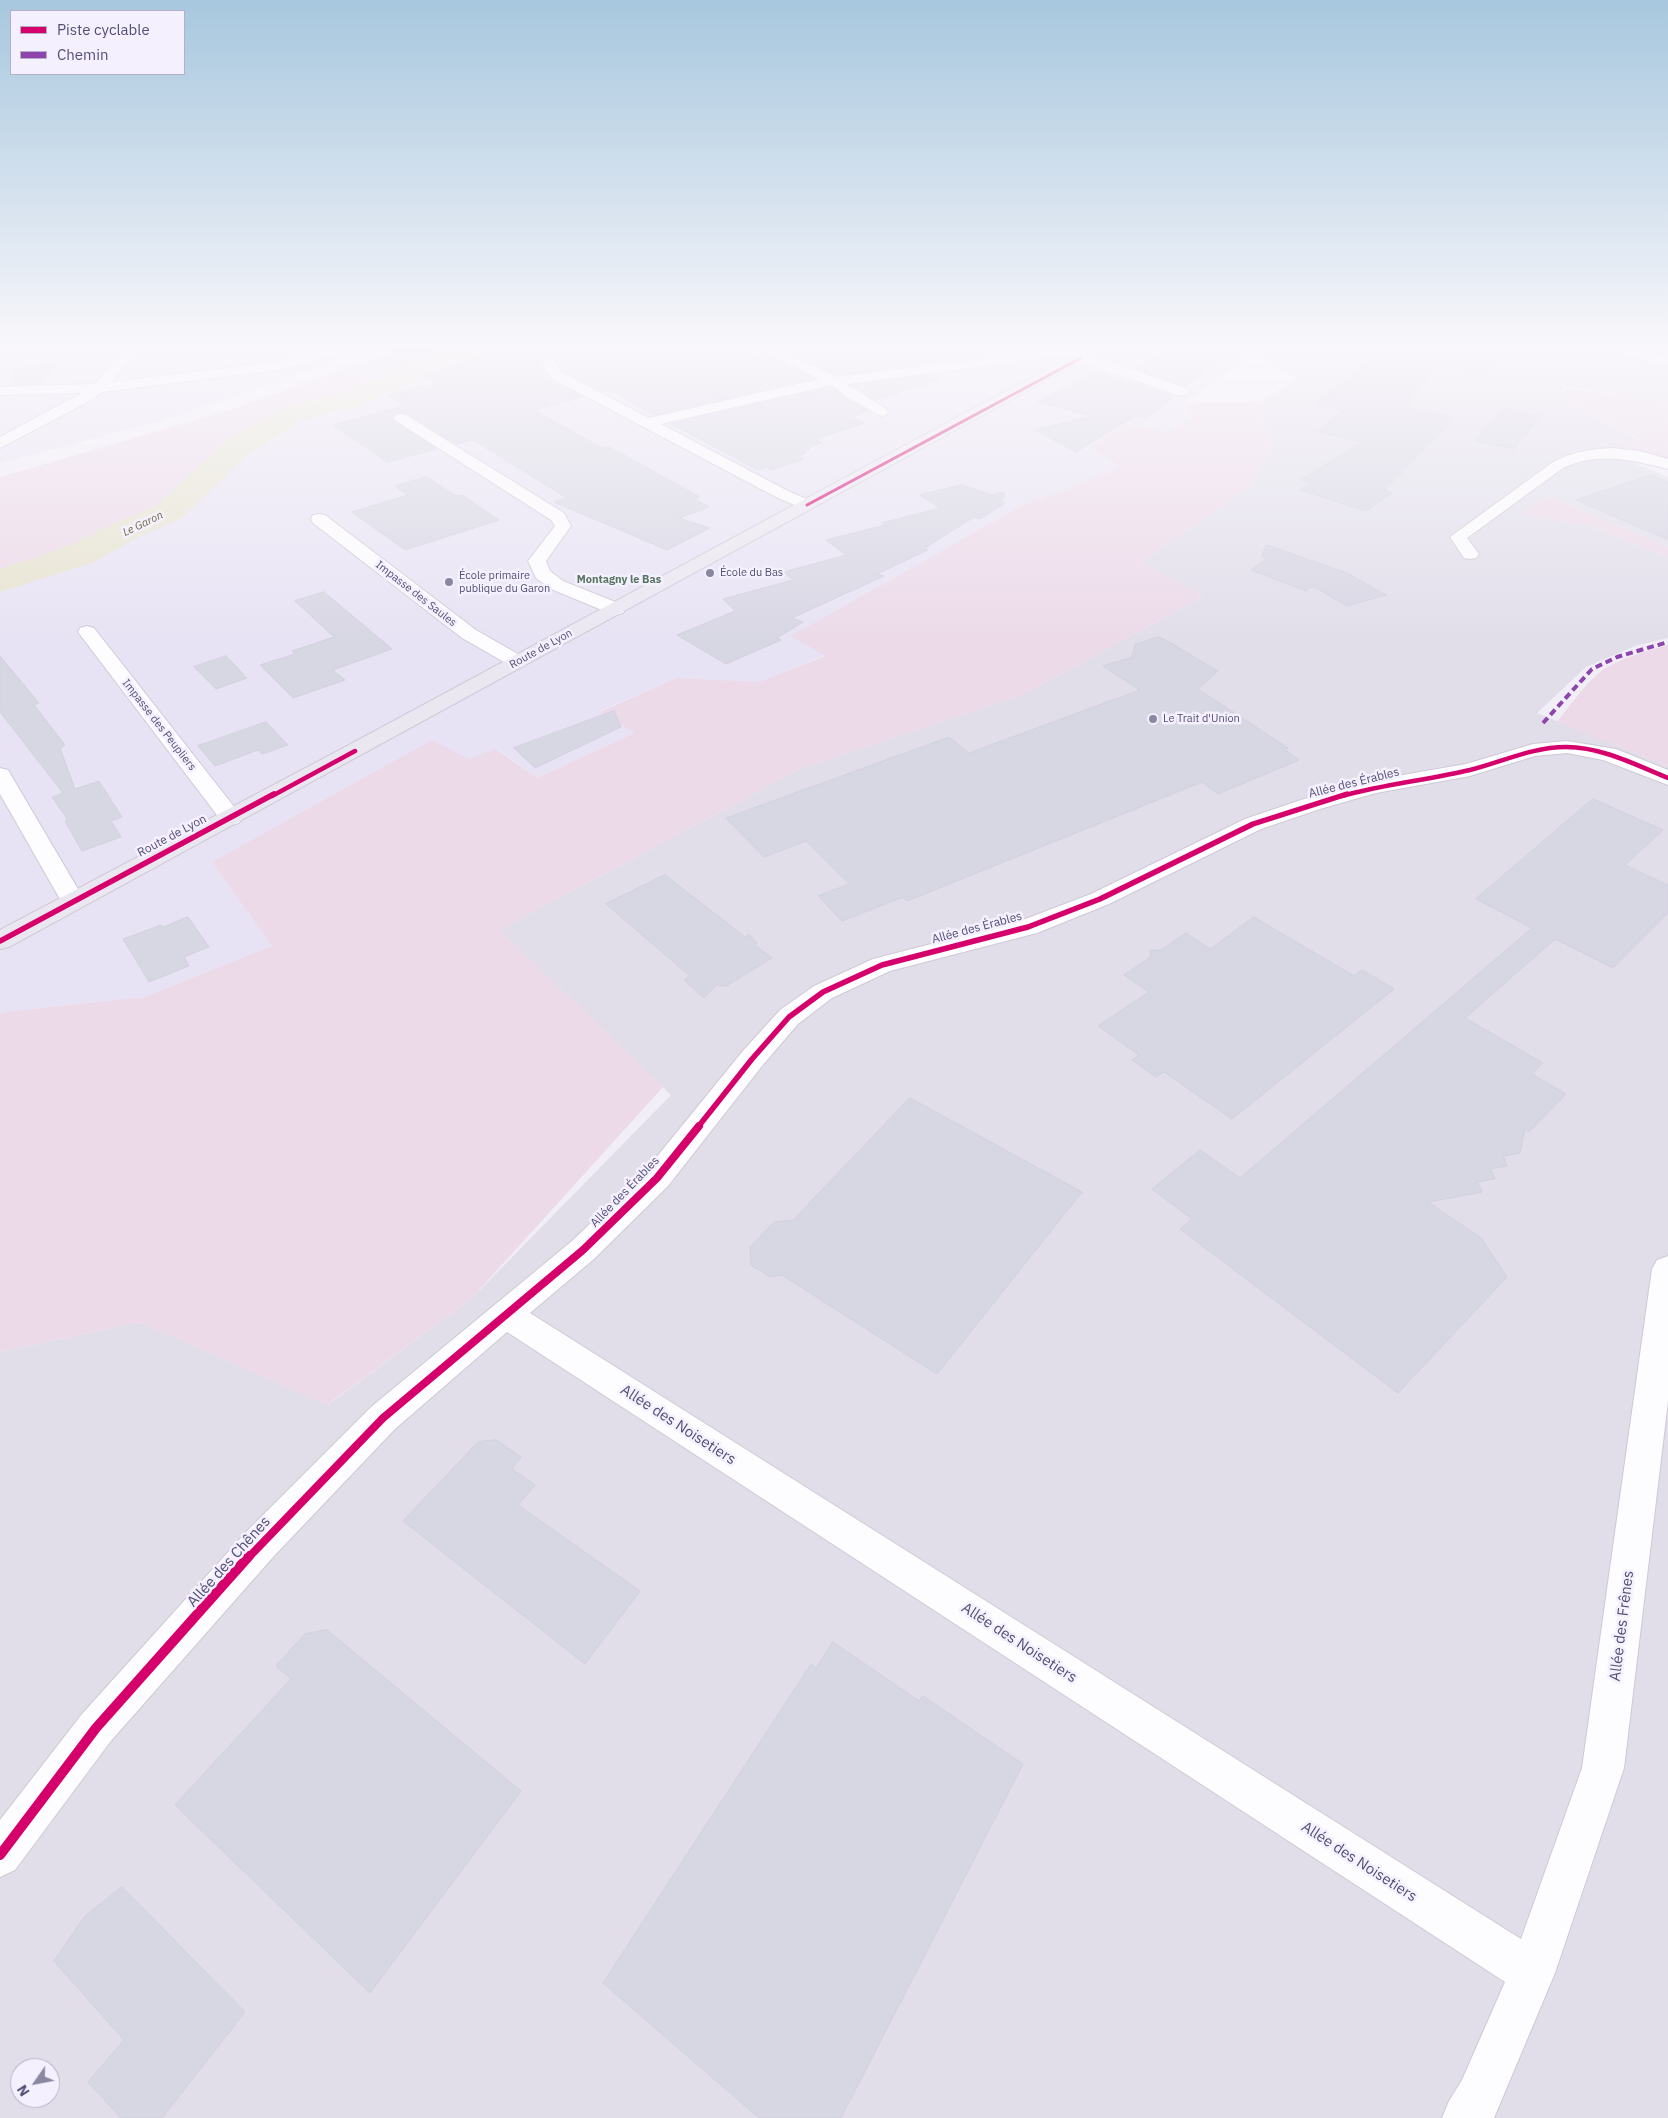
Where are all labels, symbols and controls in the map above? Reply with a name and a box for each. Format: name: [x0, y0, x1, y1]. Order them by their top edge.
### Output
legend: [10, 10, 185, 75]
text: Piste cyclable: [57, 20, 150, 39]
text: Chemin: [57, 45, 108, 64]
water label: Le Garon: [121, 509, 165, 539]
street label: Impasse des Saules: [373, 558, 459, 630]
place label: École du Bas: [720, 566, 783, 580]
marker: École du Bas: [704, 567, 716, 579]
place label: École primaire publique du Garon: [459, 569, 550, 595]
district label: Montagny le Bas: [577, 573, 661, 587]
marker: École primaire publique du Garon: [443, 576, 455, 588]
street label: Route de Lyon: [507, 626, 575, 672]
street label: Impasse des Peupliers: [119, 677, 199, 773]
place label: Le Trait d'Union: [1163, 712, 1240, 726]
marker: Le Trait d'Union: [1147, 713, 1159, 725]
street label: Allée des Érables: [1307, 765, 1401, 801]
street label: Route de Lyon: [135, 812, 209, 860]
street label: Allée des Érables: [930, 909, 1024, 947]
street label: Allée des Érables: [588, 1154, 662, 1230]
street label: Allée des Noisetiers: [617, 1381, 739, 1469]
street label: Allée des Chênes: [184, 1513, 274, 1611]
street label: Allée des Frênes: [1606, 1570, 1638, 1682]
street label: Allée des Noisetiers: [958, 1599, 1080, 1687]
street label: Allée des Noisetiers: [1298, 1818, 1420, 1906]
north arrow: [10, 2058, 60, 2108]
text: N: [13, 2081, 34, 2100]

